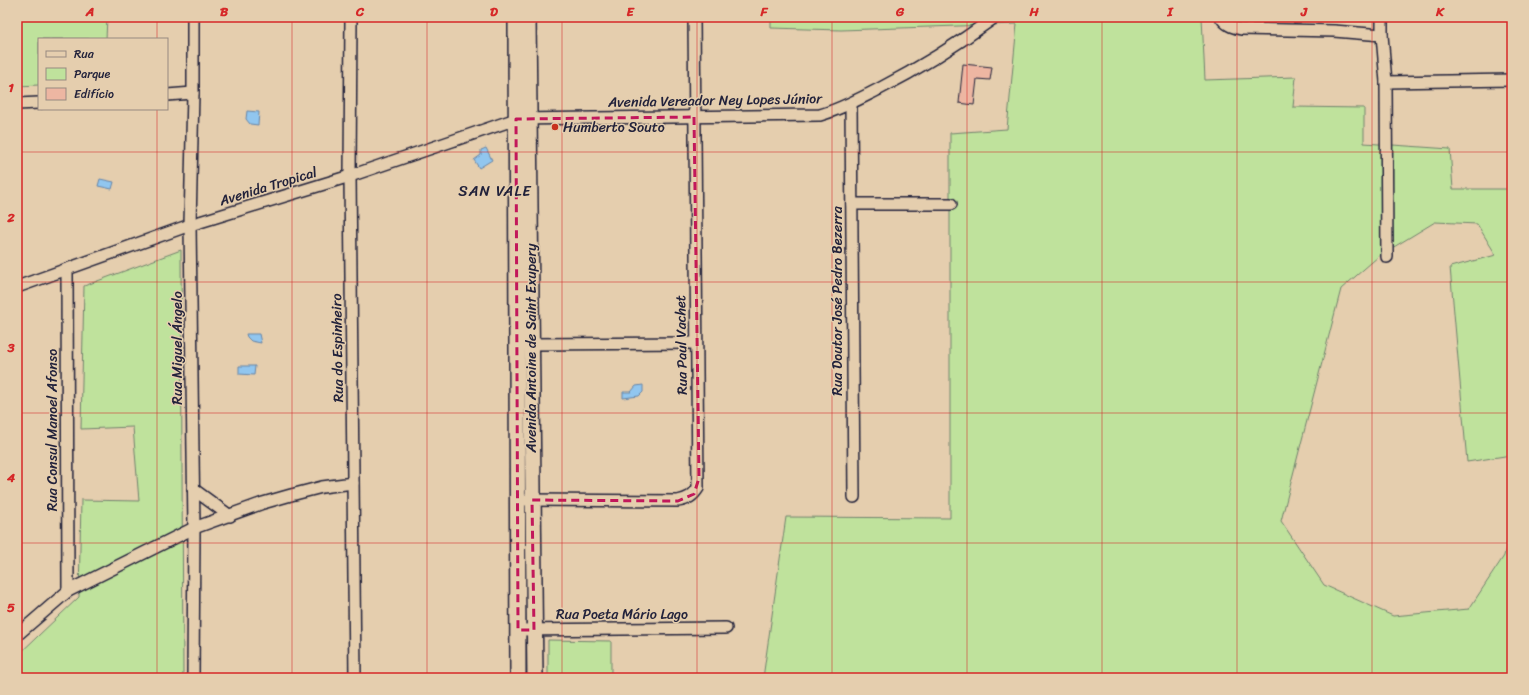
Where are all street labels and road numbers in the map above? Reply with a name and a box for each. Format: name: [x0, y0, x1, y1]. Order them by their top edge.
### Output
street label: Avenida Vereador Ney Lopes Júnior: [607, 86, 823, 115]
street label: Avenida Tropical: [215, 159, 321, 213]
street label: Rua Doutor José Pedro Bezerra: [825, 205, 850, 396]
street label: Avenida Antoine de Saint Exupery: [519, 243, 544, 453]
street label: Rua Miguel Ángelo: [165, 291, 190, 405]
street label: Rua do Espinheiro: [324, 293, 351, 403]
street label: Rua Paul Vachet: [668, 295, 695, 395]
street label: Rua Consul Manoel Afonso: [40, 349, 65, 511]
street label: Rua Poeta Mário Lago: [556, 602, 688, 627]

